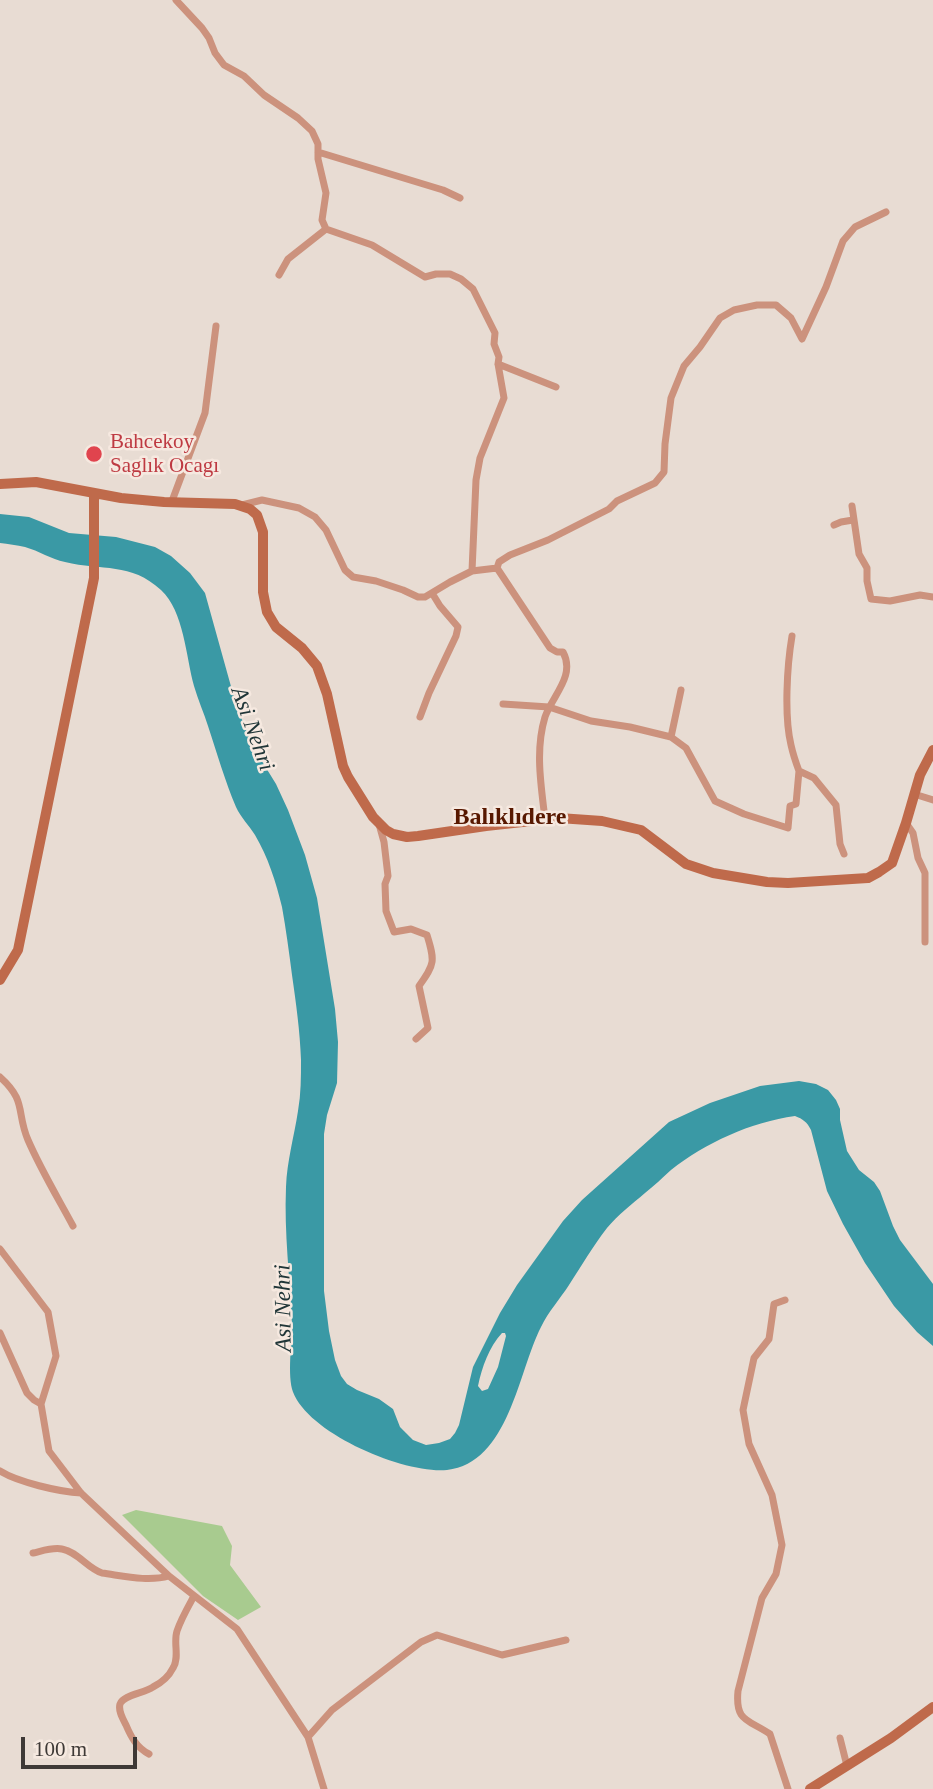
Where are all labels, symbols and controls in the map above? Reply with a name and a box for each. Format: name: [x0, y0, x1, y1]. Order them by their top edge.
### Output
place label: Bahcekoy Saglık Ocagı: [110, 429, 219, 479]
marker: Bahcekoy Saglık Ocagı: [84, 444, 104, 464]
water label: Asi Nehri: [224, 683, 280, 775]
district label: Balıklıdere: [454, 804, 566, 832]
water label: Asi Nehri: [269, 1264, 299, 1352]
scale bar: [24, 1722, 140, 1766]
text: 100 m: [34, 1737, 87, 1761]

